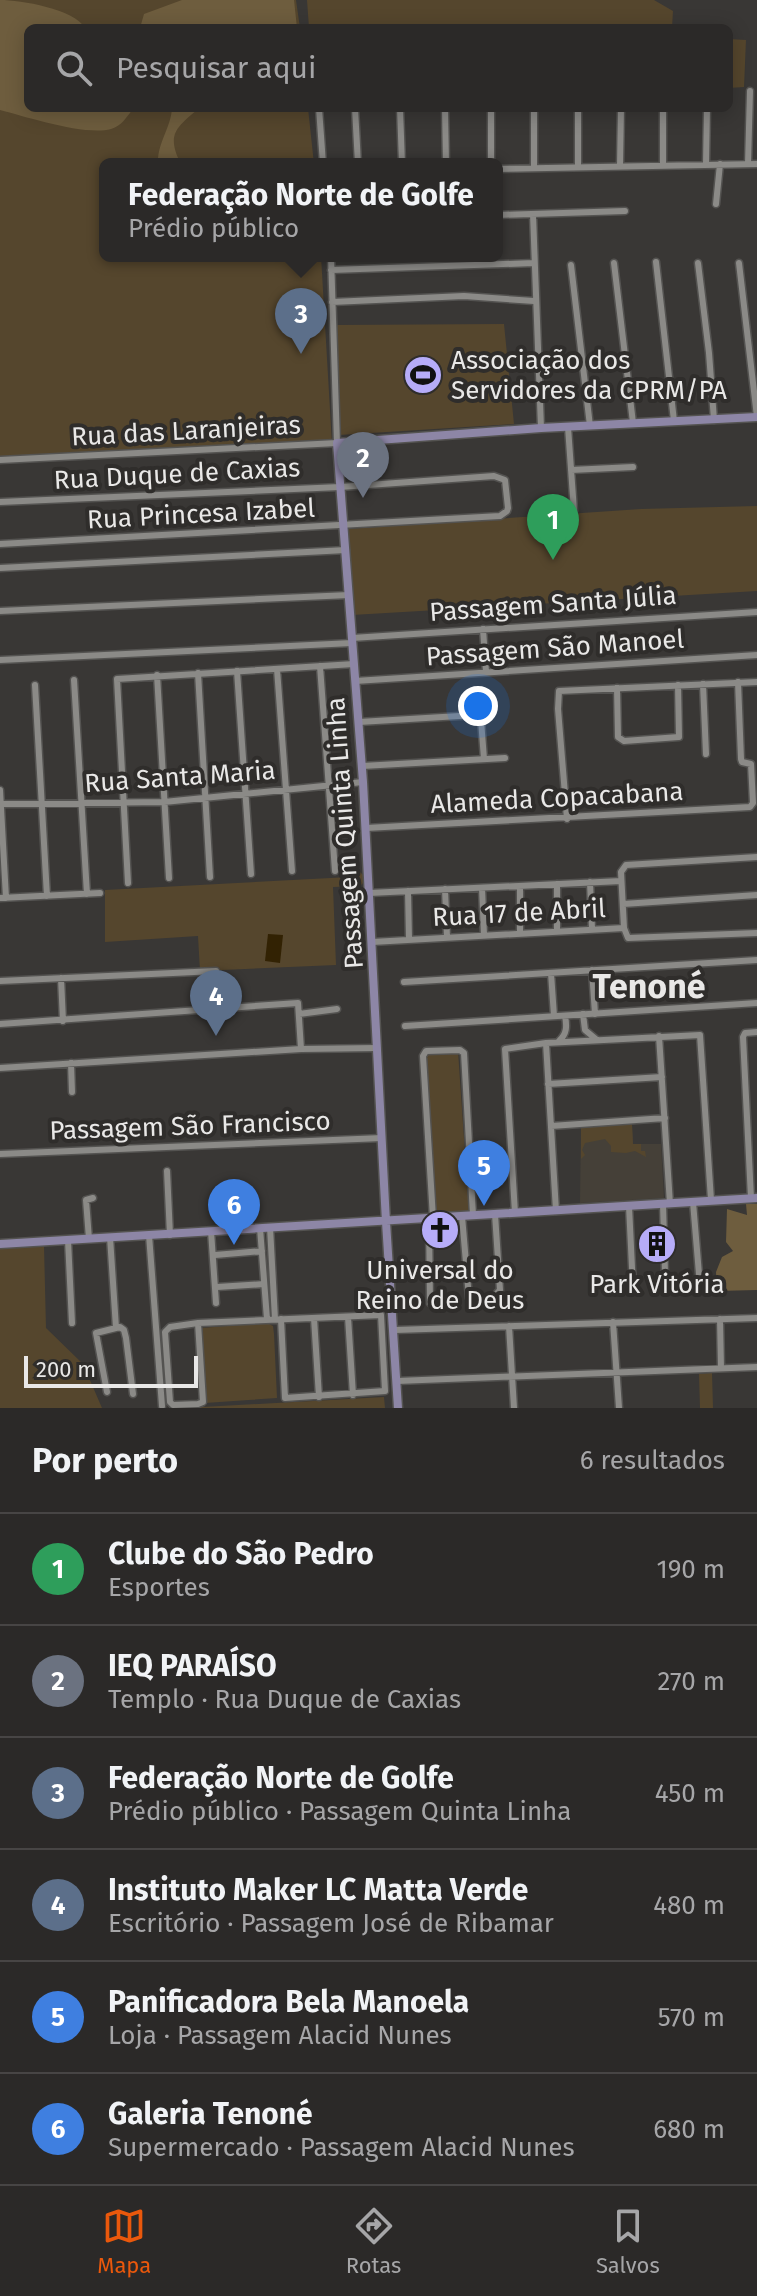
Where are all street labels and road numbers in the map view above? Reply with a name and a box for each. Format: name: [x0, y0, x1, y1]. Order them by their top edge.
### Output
street label: Rua das Laranjeiras: [71, 410, 301, 452]
street label: Rua Duque de Caxias: [53, 452, 301, 496]
street label: Rua Princesa Izabel: [86, 493, 316, 535]
street label: Passagem Santa Júlia: [428, 580, 678, 628]
street label: Passagem São Manoel: [425, 623, 685, 672]
street label: Passagem Quinta Linha: [320, 696, 370, 970]
street label: Rua Santa Maria: [83, 755, 277, 799]
street label: Alameda Copacabana: [430, 776, 684, 820]
street label: Rua 17 de Abril: [432, 893, 607, 933]
street label: Passagem São Francisco: [49, 1106, 331, 1146]

